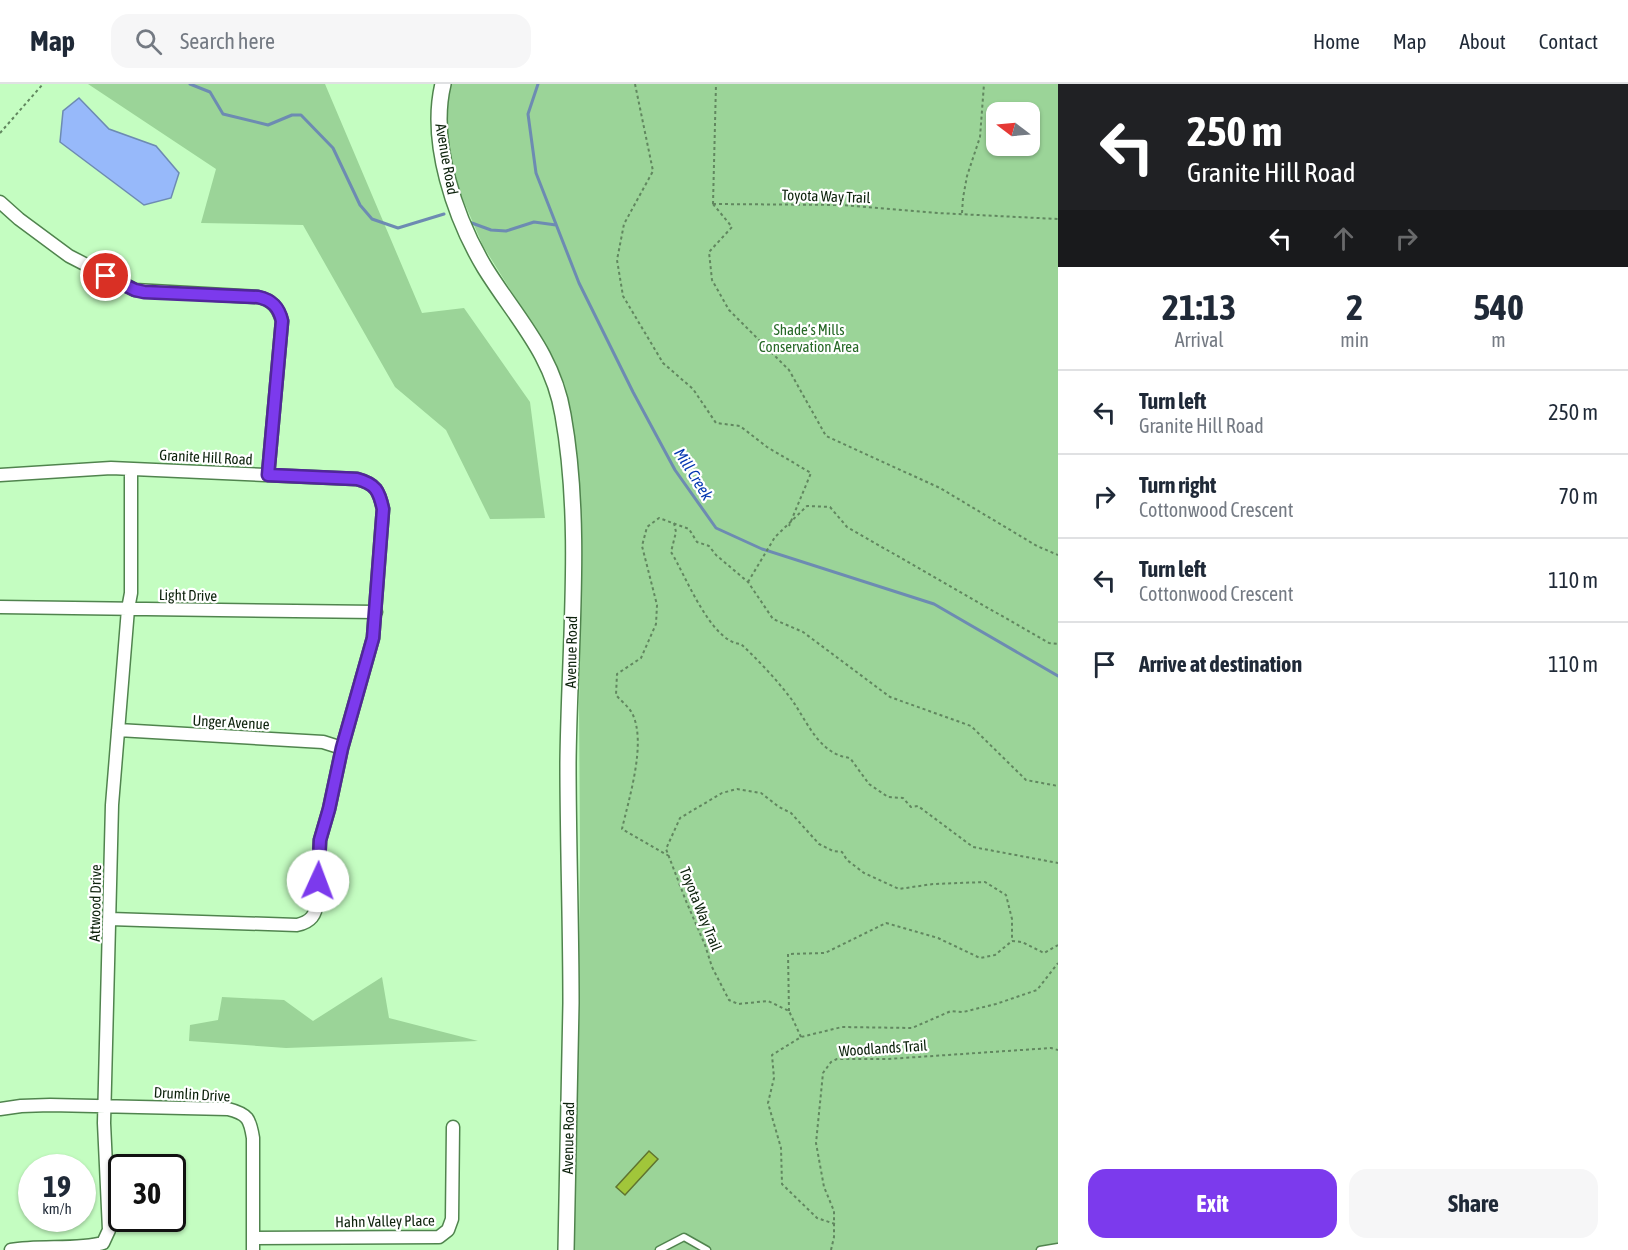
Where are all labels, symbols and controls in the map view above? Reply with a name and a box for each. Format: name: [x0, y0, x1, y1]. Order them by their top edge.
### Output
search box: [111, 14, 531, 68]
text: Map: [30, 25, 75, 57]
icon: search: [132, 25, 165, 58]
text: Search here: [180, 28, 275, 54]
text: Home: [1313, 29, 1360, 53]
text: Map: [1393, 29, 1427, 53]
text: About: [1460, 29, 1506, 53]
text: Contact: [1539, 29, 1598, 53]
north arrow: [986, 102, 1040, 156]
map controls: [986, 102, 1040, 156]
text: 250 m: [1187, 107, 1282, 155]
icon: left: [1088, 108, 1166, 186]
street label: Avenue Road: [432, 122, 462, 196]
text: Granite Hill Road: [1187, 157, 1356, 188]
street label: Toyota Way Trail: [781, 186, 871, 206]
icon: left: [1264, 222, 1297, 255]
icon: ahead: [1327, 222, 1360, 255]
icon: right: [1390, 222, 1423, 255]
pin: [80, 250, 131, 301]
icon: arrive: [89, 259, 122, 292]
text: 21:13: [1162, 286, 1236, 328]
text: 2: [1346, 286, 1363, 328]
text: 540: [1473, 286, 1524, 328]
park label: Shade’s Mills Conservation Area: [759, 321, 859, 355]
text: Arrival: [1175, 328, 1224, 351]
text: min: [1340, 328, 1369, 351]
text: m: [1491, 328, 1506, 351]
text: Turn left: [1139, 388, 1206, 414]
icon: left: [1088, 396, 1121, 429]
text: 250 m: [1548, 399, 1598, 425]
text: Granite Hill Road: [1139, 414, 1264, 437]
water label: Mill Creek: [671, 445, 717, 504]
street label: Granite Hill Road: [159, 446, 253, 468]
text: Turn right: [1139, 472, 1216, 498]
icon: right: [1088, 480, 1121, 513]
text: 70 m: [1558, 483, 1598, 509]
text: Cottonwood Crescent: [1139, 498, 1294, 521]
text: Turn left: [1139, 556, 1206, 582]
icon: left: [1088, 564, 1121, 597]
text: 110 m: [1548, 567, 1598, 593]
text: Cottonwood Crescent: [1139, 582, 1294, 605]
street label: Light Drive: [159, 586, 218, 604]
street label: Avenue Road: [562, 616, 580, 688]
icon: arrive: [1088, 648, 1121, 681]
text: Arrive at destination: [1139, 651, 1302, 677]
text: 110 m: [1548, 651, 1598, 677]
street label: Unger Avenue: [192, 711, 270, 733]
position arrow: [286, 849, 350, 913]
street label: Attwood Drive: [86, 864, 104, 942]
street label: Toyota Way Trail: [676, 865, 726, 953]
street label: Woodlands Trail: [838, 1036, 928, 1060]
street label: Drumlin Drive: [153, 1084, 231, 1105]
street label: Avenue Road: [559, 1102, 577, 1174]
speed limit sign: 30: [108, 1154, 186, 1232]
text: 19: [43, 1169, 71, 1203]
button: Exit: [1088, 1169, 1337, 1238]
button: Share: [1349, 1169, 1598, 1238]
text: km/h: [42, 1200, 72, 1217]
street label: Hahn Valley Place: [335, 1212, 435, 1230]

